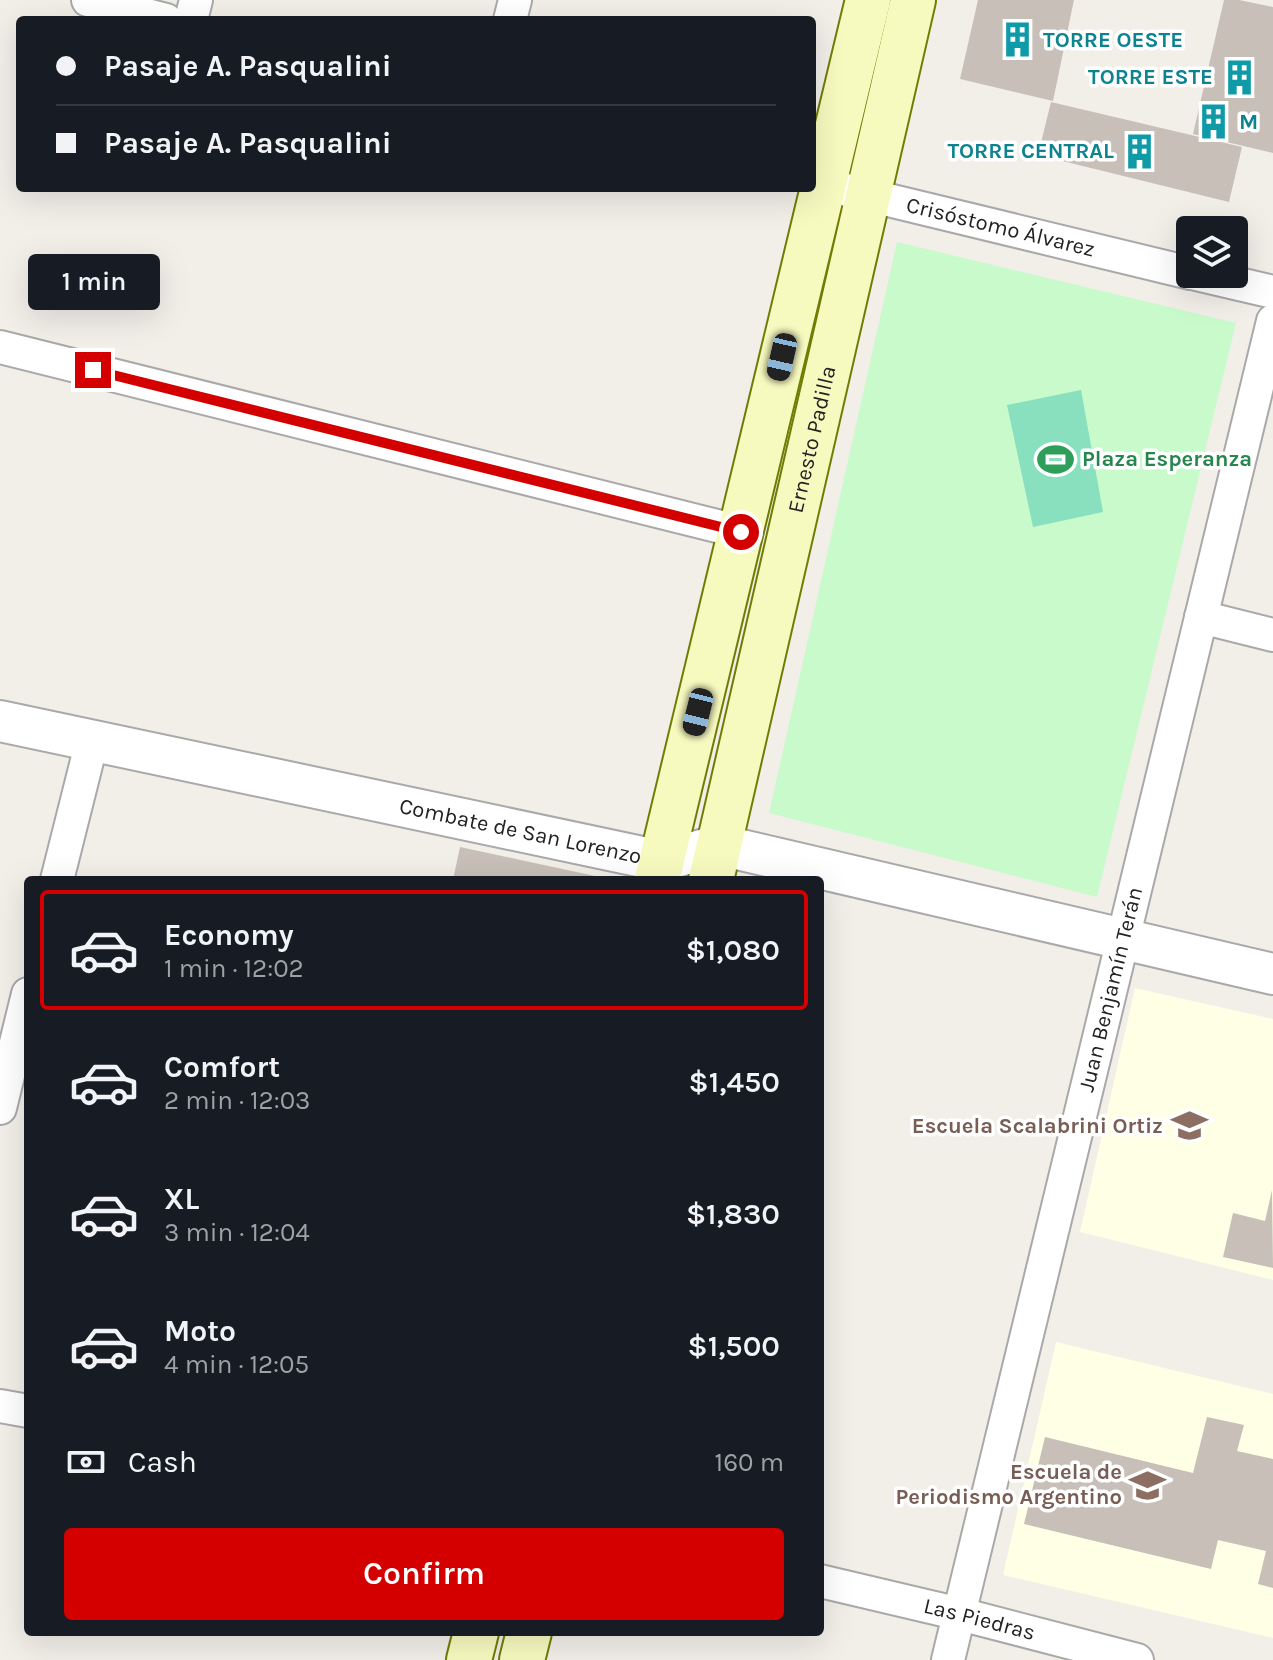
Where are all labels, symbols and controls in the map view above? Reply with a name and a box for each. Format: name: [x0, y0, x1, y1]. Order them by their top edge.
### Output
building icon: TORRE OESTE: [998, 21, 1036, 59]
place label: TORRE OESTE: [1043, 27, 1183, 53]
text: Pasaje A. Pasqualini: [104, 48, 392, 84]
building icon: TORRE ESTE: [1220, 58, 1258, 96]
place label: TORRE ESTE: [1088, 64, 1213, 90]
building icon: M: [1194, 103, 1232, 141]
place label: M: [1239, 109, 1258, 135]
text: Pasaje A. Pasqualini: [104, 125, 392, 161]
building icon: TORRE CENTRAL: [1121, 132, 1159, 170]
place label: TORRE CENTRAL: [947, 138, 1114, 164]
street label: Crisóstomo Álvarez: [904, 192, 1097, 262]
map controls: [1176, 216, 1248, 288]
button: layers: [1176, 216, 1248, 288]
callout: 1 min: [27, 254, 159, 310]
text: 1 min: [62, 266, 126, 297]
car: [765, 331, 799, 383]
route end: [75, 352, 111, 388]
street label: Ernesto Padilla: [783, 363, 842, 516]
sports icon: Plaza Esperanza: [1037, 440, 1075, 478]
place label: Plaza Esperanza: [1082, 446, 1252, 472]
route start: [723, 514, 759, 550]
car: [681, 686, 715, 738]
street label: Combate de San Lorenzo: [397, 793, 644, 870]
street label: Juan Benjamín Terán: [1073, 884, 1148, 1095]
icon: car: [68, 914, 140, 986]
text: Economy: [164, 917, 294, 953]
text: $1,080: [686, 932, 780, 968]
text: 1 min · 12:02: [164, 953, 304, 984]
icon: car: [68, 1046, 140, 1118]
text: Comfort: [164, 1049, 280, 1085]
text: $1,450: [689, 1064, 780, 1100]
text: 2 min · 12:03: [164, 1085, 310, 1116]
school or university icon: Escuela Scalabrini Ortiz: [1170, 1107, 1208, 1145]
place label: Escuela Scalabrini Ortiz: [912, 1113, 1163, 1139]
icon: car: [68, 1178, 140, 1250]
text: XL: [164, 1181, 199, 1217]
text: $1,830: [686, 1196, 780, 1232]
text: 3 min · 12:04: [164, 1217, 310, 1248]
icon: car: [68, 1310, 140, 1382]
text: Moto: [164, 1313, 236, 1349]
text: $1,500: [687, 1328, 780, 1364]
text: 4 min · 12:05: [164, 1349, 309, 1380]
icon: cash: [64, 1440, 108, 1484]
text: Cash: [128, 1444, 197, 1480]
text: 160 m: [715, 1447, 784, 1478]
place label: Escuela de Periodismo Argentino: [896, 1459, 1122, 1510]
school or university icon: Escuela de Periodismo Argentino: [1129, 1466, 1167, 1504]
button: Confirm: [64, 1528, 784, 1620]
street label: Las Piedras: [921, 1593, 1038, 1646]

